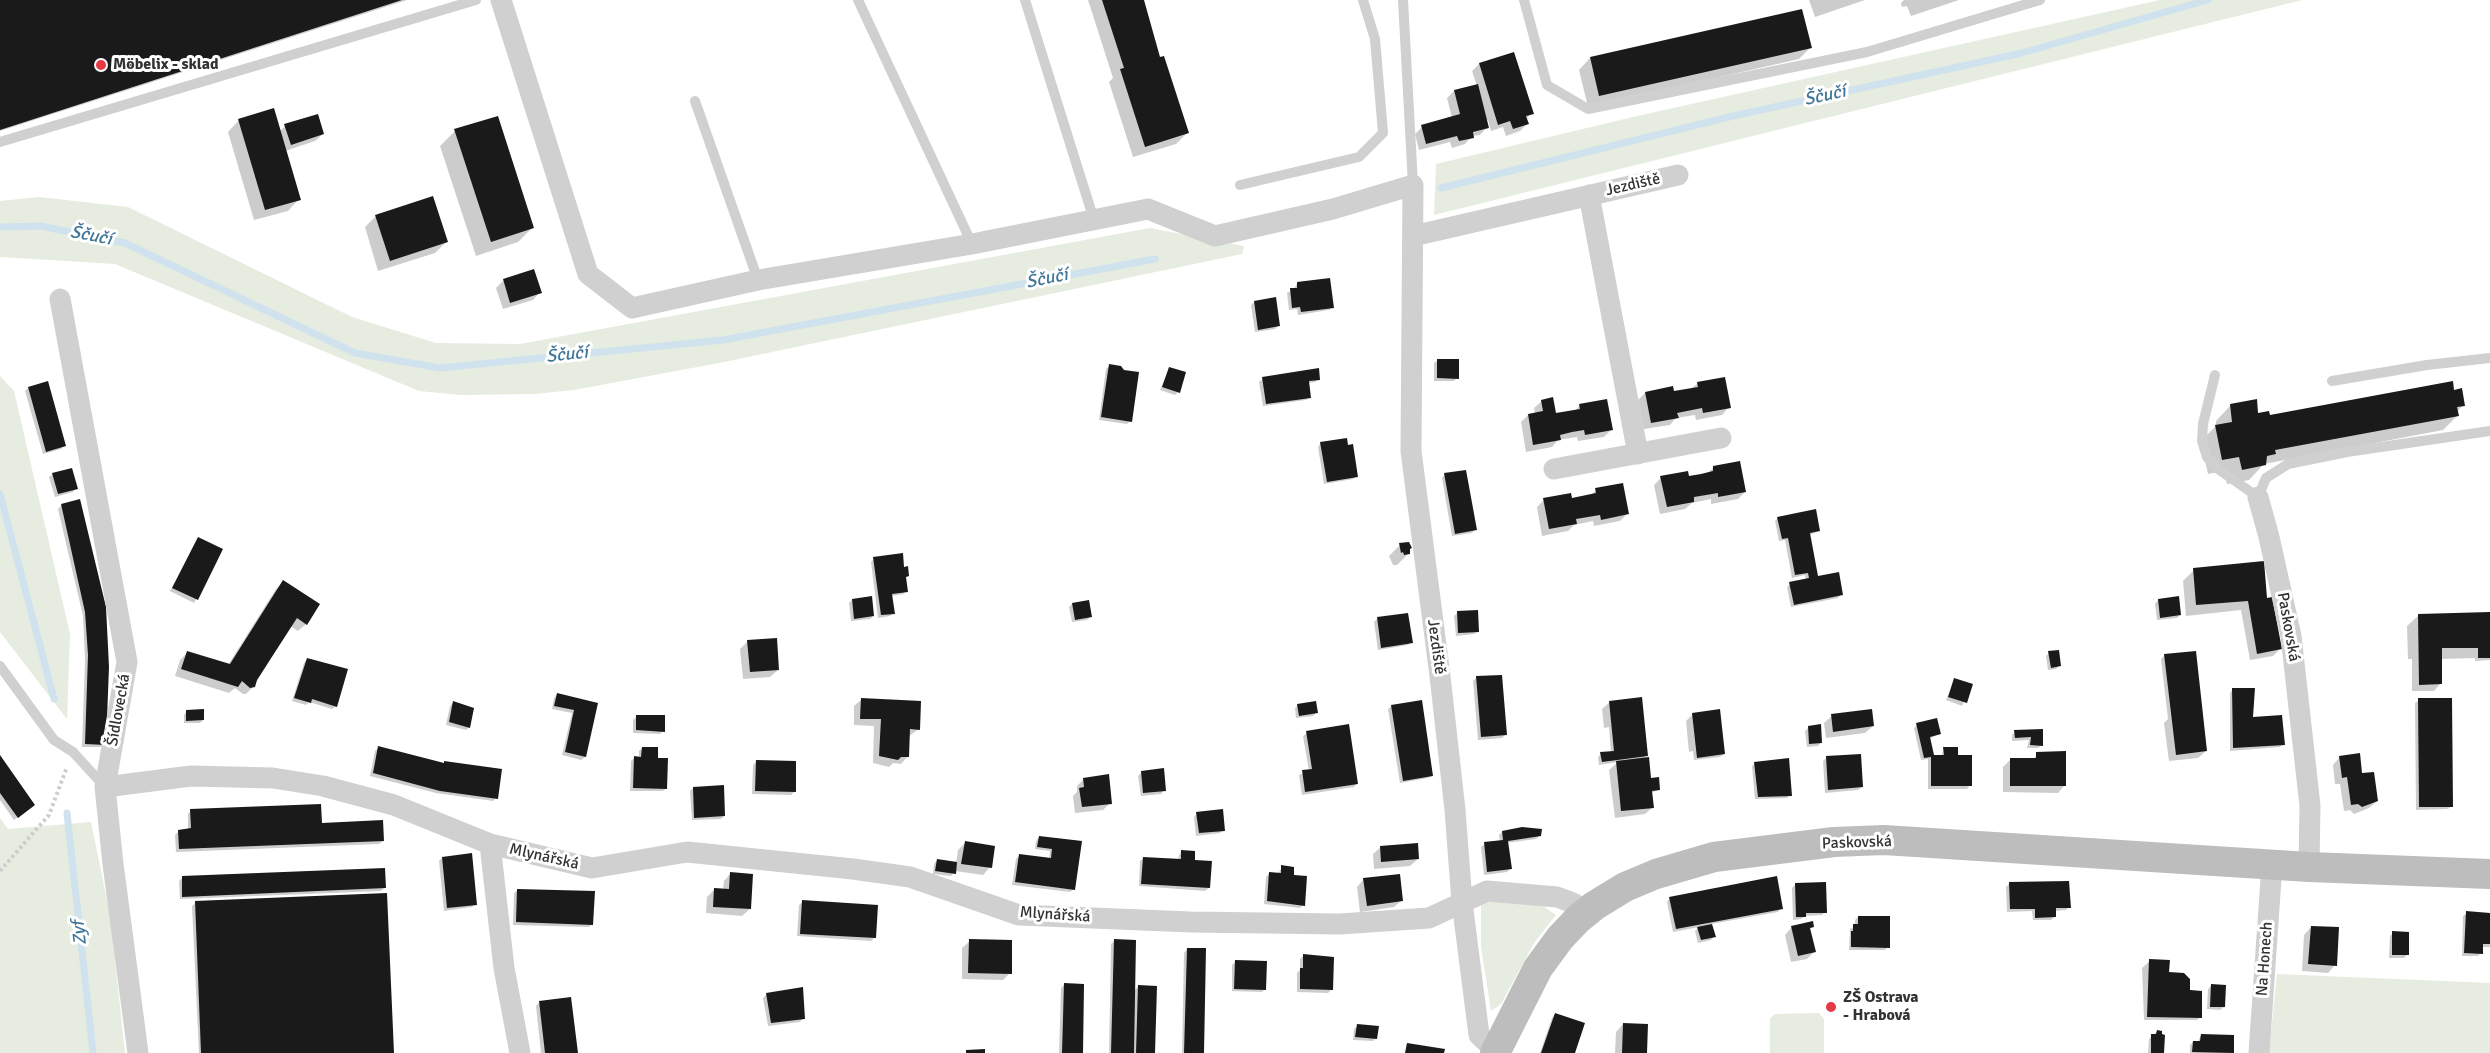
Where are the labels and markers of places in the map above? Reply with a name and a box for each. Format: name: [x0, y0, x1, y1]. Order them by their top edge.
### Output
place label: Möbelix - sklad: [113, 55, 219, 75]
marker: Möbelix - sklad: [94, 58, 108, 72]
place label: ZŠ Ostrava - Hrabová: [1843, 988, 1918, 1026]
marker: ZŠ Ostrava - Hrabová: [1824, 1000, 1838, 1014]

